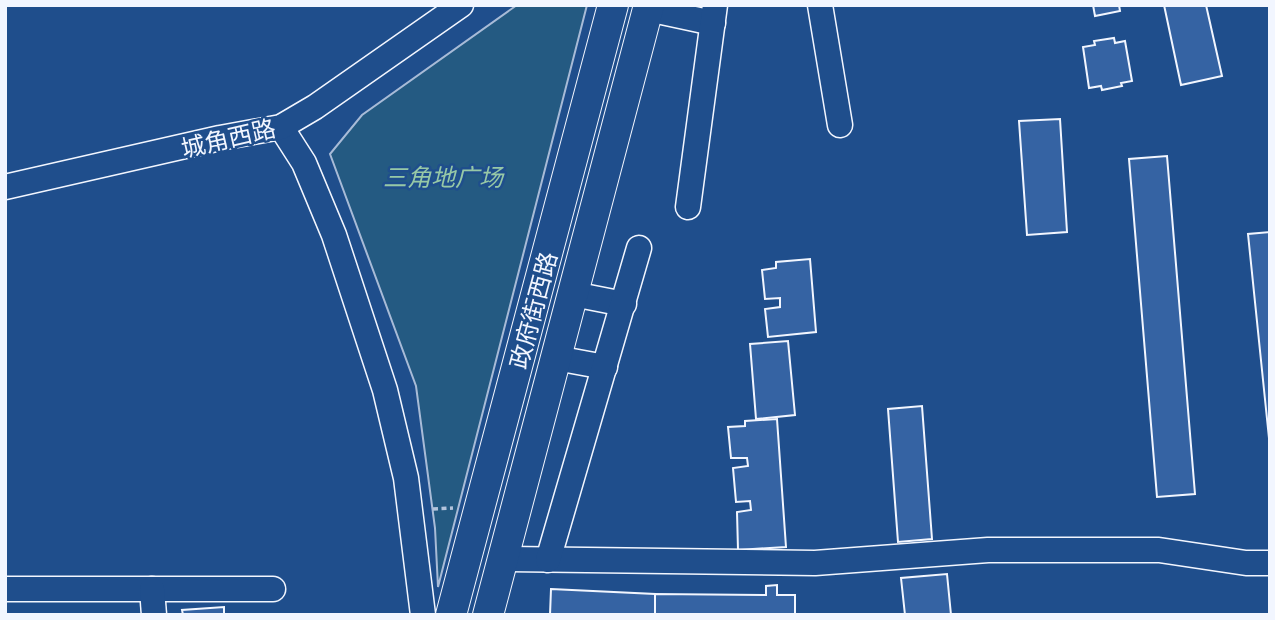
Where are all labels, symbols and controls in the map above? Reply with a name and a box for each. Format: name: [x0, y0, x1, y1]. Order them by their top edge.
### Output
street label: 城角西路: [178, 111, 278, 163]
park label: 三角地广场: [383, 160, 505, 192]
street label: 政府街西路: [501, 248, 563, 372]

